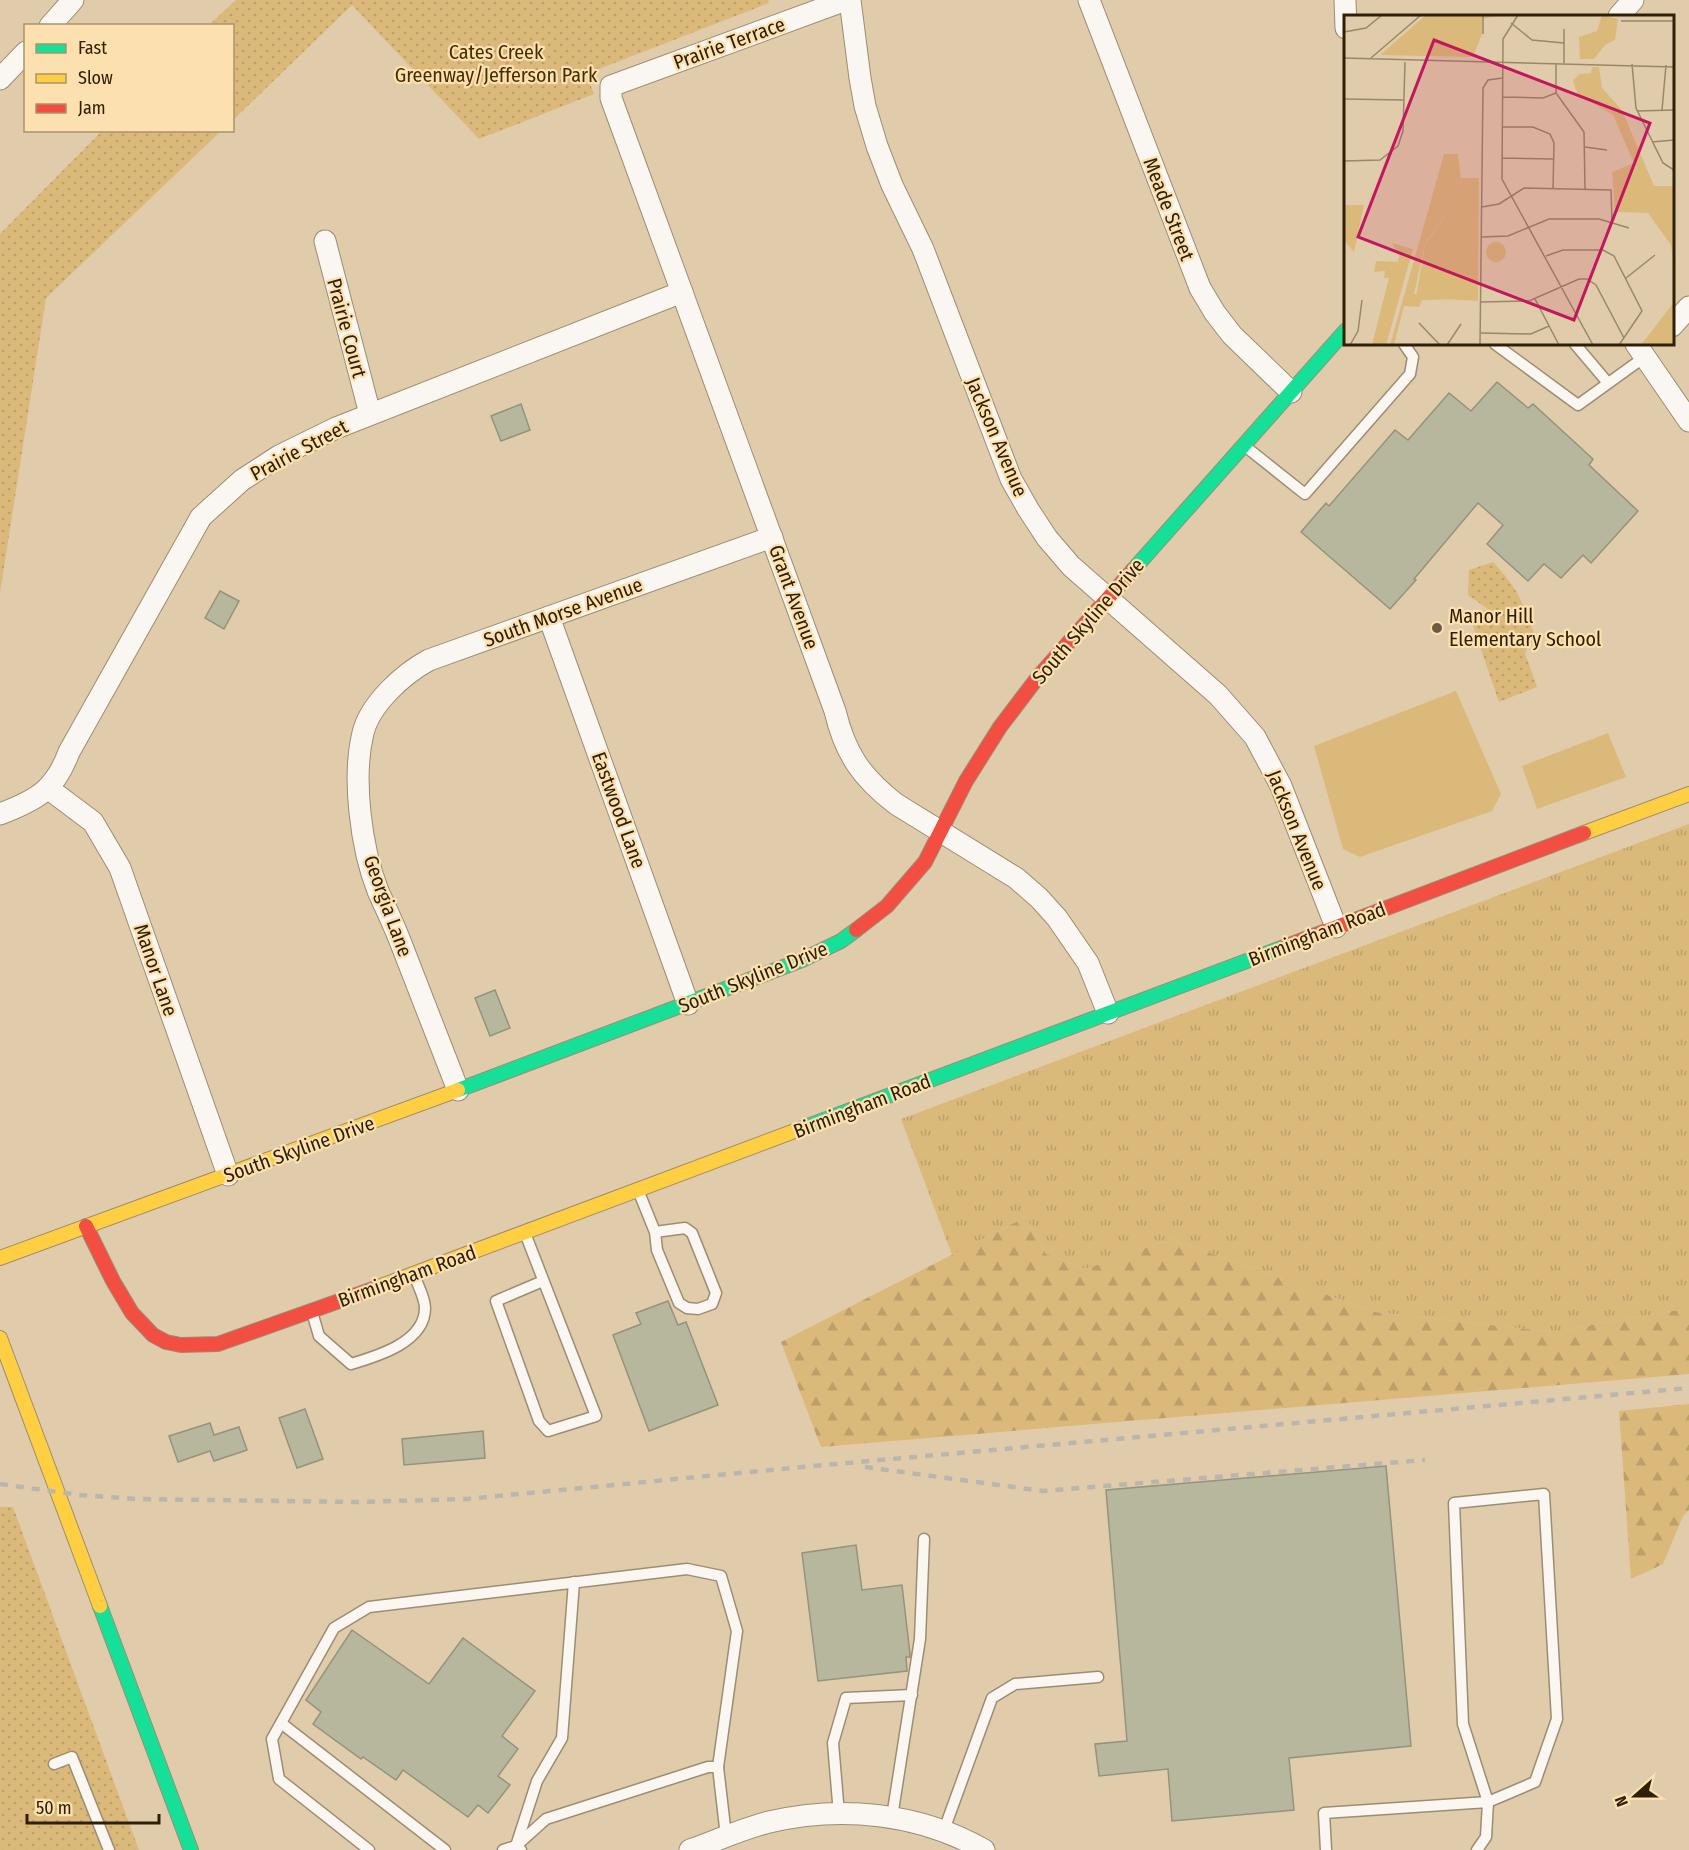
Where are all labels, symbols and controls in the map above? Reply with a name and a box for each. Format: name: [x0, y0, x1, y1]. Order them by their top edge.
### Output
street label: Prairie Terrace: [670, 12, 788, 74]
inset map: [1344, 15, 1674, 345]
legend: [24, 24, 234, 132]
text: Fast: [78, 37, 107, 59]
park label: Cates Creek Greenway/Jefferson Park: [395, 40, 598, 87]
text: Slow: [78, 67, 113, 89]
text: Jam: [78, 97, 106, 119]
street label: Meade Street: [1138, 154, 1200, 264]
street label: Prairie Court: [322, 276, 372, 381]
street label: Jackson Avenue: [961, 374, 1033, 500]
street label: Prairie Street: [246, 414, 352, 486]
street label: Grant Avenue: [764, 541, 824, 653]
street label: South Skyline Drive: [1027, 553, 1149, 689]
street label: South Morse Avenue: [480, 572, 646, 652]
place label: Manor Hill Elementary School: [1449, 604, 1601, 651]
marker: Manor Hill Elementary School: [1430, 621, 1444, 635]
street label: Eastwood Lane: [587, 748, 651, 872]
street label: Jackson Avenue: [1262, 766, 1332, 894]
street label: Georgia Lane: [359, 852, 417, 960]
street label: Birmingham Road: [1245, 897, 1389, 971]
street label: Manor Lane: [129, 921, 183, 1019]
street label: South Skyline Drive: [675, 936, 831, 1018]
street label: Birmingham Road: [790, 1069, 934, 1143]
street label: South Skyline Drive: [220, 1111, 378, 1187]
street label: Birmingham Road: [335, 1240, 479, 1312]
north arrow: [1605, 1766, 1665, 1826]
scale bar: [27, 1787, 159, 1825]
text: N: [1611, 1793, 1632, 1809]
text: 50 m: [36, 1797, 72, 1819]

